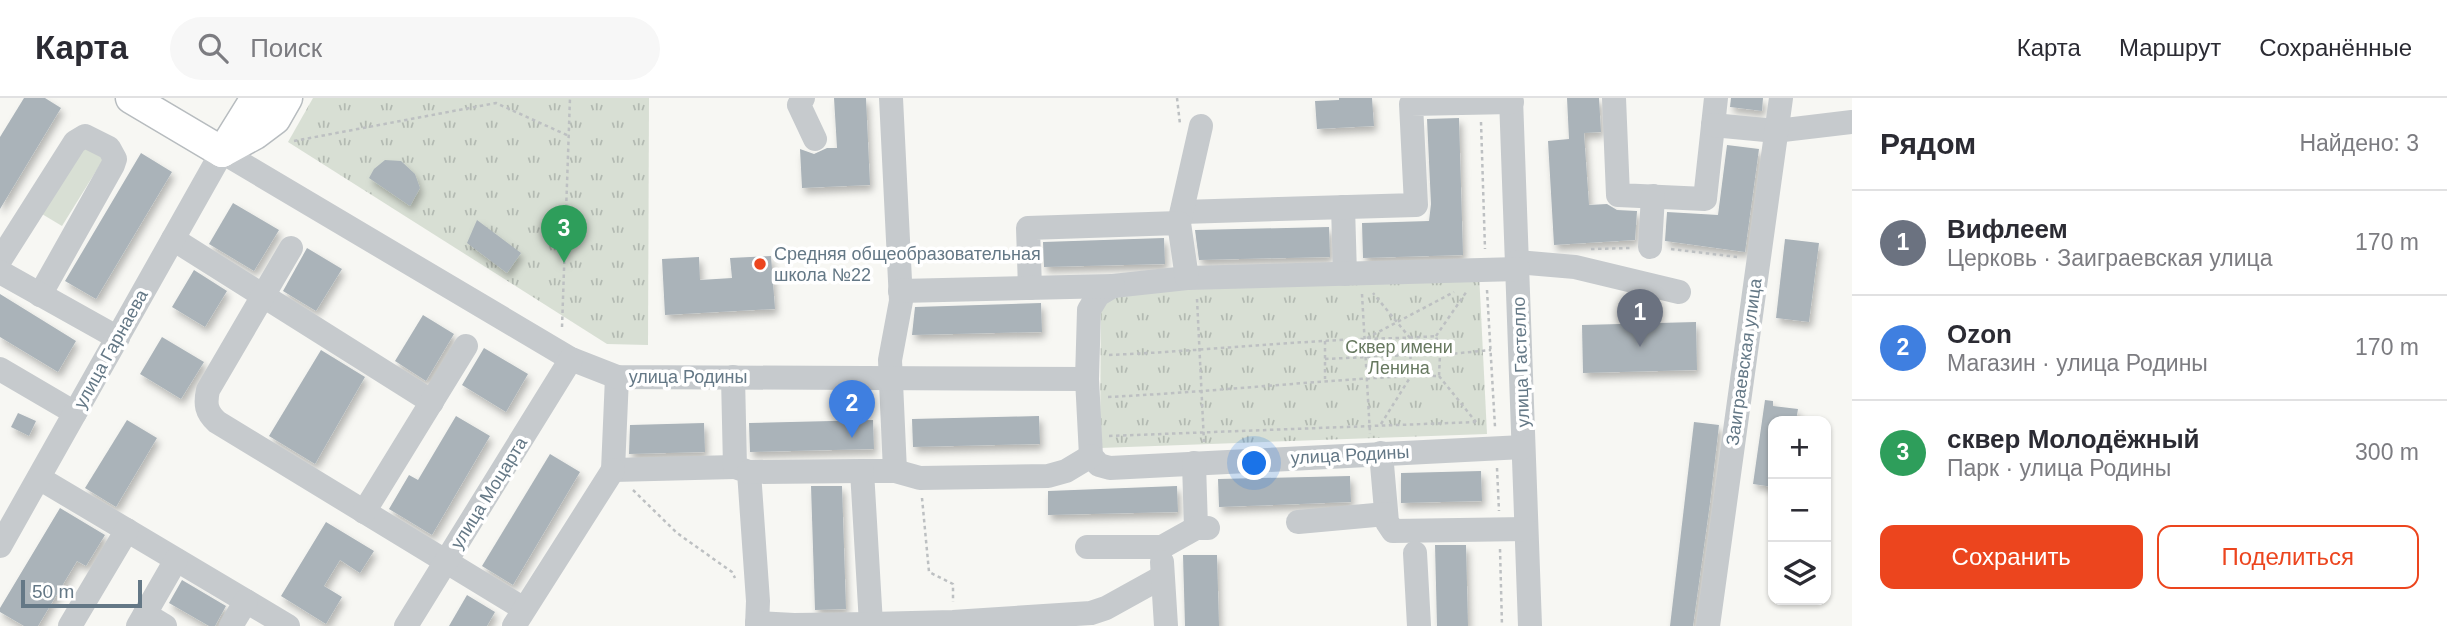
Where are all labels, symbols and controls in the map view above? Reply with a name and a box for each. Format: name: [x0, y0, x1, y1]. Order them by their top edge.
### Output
search box: [170, 17, 660, 80]
text: Карта: [35, 29, 128, 66]
icon: search: [194, 29, 232, 67]
text: Поиск: [250, 33, 322, 63]
text: Карта: [2017, 34, 2081, 61]
text: Маршрут: [2119, 34, 2221, 61]
text: Сохранённые: [2259, 34, 2412, 61]
text: Рядом: [1880, 127, 1976, 160]
text: Найдено: 3: [2299, 130, 2419, 156]
pin: 3: [541, 205, 587, 263]
text: Вифлеем: [1947, 214, 2068, 244]
text: 1: [1897, 229, 1909, 255]
text: 170 m: [2355, 229, 2419, 255]
place label: Средняя общеобразовательная школа №22: [774, 244, 1041, 285]
text: Церковь · Заиграевская улица: [1947, 245, 2273, 271]
marker: Средняя общеобразовательная школа №22: [752, 256, 768, 272]
street label: Заиграевская улица: [1722, 276, 1766, 447]
street label: улица Гарнаева: [70, 285, 152, 412]
pin: 1: [1617, 289, 1663, 347]
street label: улица Гастелло: [1509, 296, 1533, 428]
text: Ozon: [1947, 319, 2012, 349]
text: 2: [1897, 334, 1909, 360]
text: 170 m: [2355, 334, 2419, 360]
park label: Сквер имени Ленина: [1345, 337, 1453, 378]
text: Магазин · улица Родины: [1947, 350, 2208, 376]
street label: улица Родины: [629, 367, 747, 387]
pin: 2: [829, 380, 875, 438]
map controls: [1768, 416, 1831, 605]
button: +: [1768, 416, 1831, 479]
text: сквер Молодёжный: [1947, 424, 2200, 454]
street label: улица Моцарта: [447, 433, 532, 552]
text: 3: [1897, 439, 1909, 465]
text: 300 m: [2355, 439, 2419, 465]
street label: улица Родины: [1290, 442, 1410, 468]
your location: [1237, 446, 1271, 480]
text: Парк · улица Родины: [1947, 455, 2171, 481]
button: −: [1768, 479, 1831, 542]
button: Сохранить: [1880, 525, 2143, 589]
button: Поделиться: [2157, 525, 2419, 589]
button: layers: [1768, 542, 1831, 605]
scale bar: [21, 577, 142, 609]
text: 50 m: [32, 581, 74, 602]

